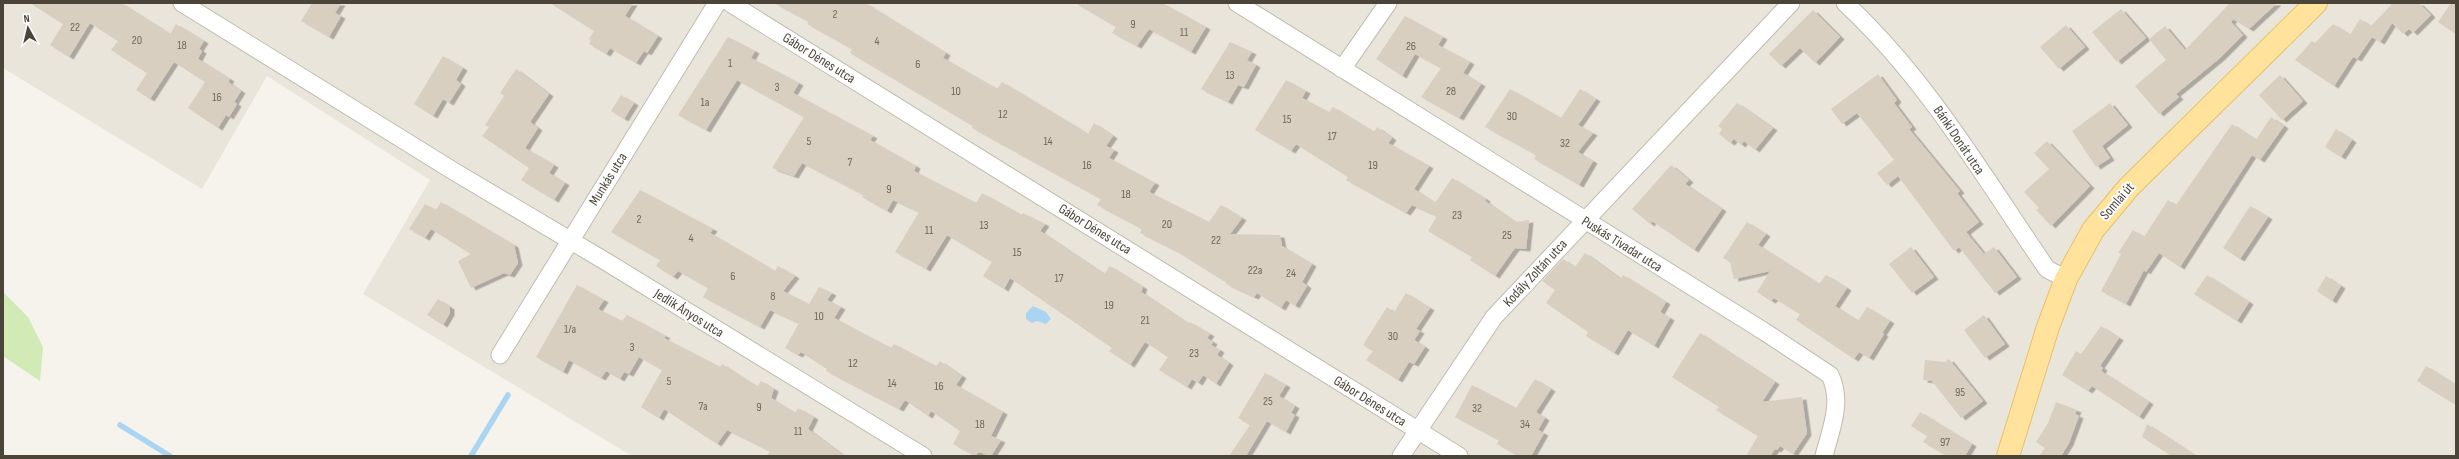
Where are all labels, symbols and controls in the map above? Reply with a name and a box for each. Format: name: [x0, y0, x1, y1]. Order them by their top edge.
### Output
house number: 2: [833, 7, 838, 22]
north arrow: [8, 8, 48, 48]
text: N: [23, 12, 31, 25]
house number: 9: [1130, 17, 1136, 32]
house number: 22: [70, 20, 80, 35]
house number: 11: [1180, 25, 1189, 40]
street label: Gábor Dénes utca: [780, 29, 858, 87]
house number: 20: [132, 33, 142, 48]
house number: 4: [874, 34, 880, 49]
house number: 18: [177, 38, 187, 53]
house number: 26: [1406, 39, 1416, 54]
house number: 1: [728, 56, 733, 71]
house number: 6: [915, 57, 921, 72]
house number: 13: [1225, 68, 1235, 83]
house number: 3: [774, 80, 780, 95]
house number: 10: [951, 84, 961, 99]
house number: 28: [1446, 84, 1456, 99]
house number: 16: [212, 90, 222, 105]
house number: 1a: [701, 95, 710, 110]
street label: Bánki Donát utca: [1930, 102, 1988, 178]
house number: 12: [998, 107, 1008, 122]
house number: 30: [1507, 109, 1517, 124]
house number: 15: [1282, 112, 1292, 127]
house number: 17: [1328, 129, 1337, 144]
house number: 5: [807, 134, 812, 149]
house number: 14: [1043, 134, 1053, 149]
house number: 32: [1560, 136, 1570, 151]
street label: Munkás utca: [585, 149, 631, 209]
house number: 7: [848, 155, 853, 170]
house number: 16: [1082, 158, 1092, 173]
house number: 19: [1368, 158, 1378, 173]
street label: Somlai út: [2096, 179, 2138, 223]
house number: 9: [886, 182, 892, 197]
house number: 18: [1121, 187, 1131, 202]
street label: Gábor Dénes utca: [1056, 200, 1134, 258]
house number: 23: [1452, 208, 1462, 223]
house number: 2: [637, 212, 642, 227]
street label: Puskás Tivadar utca: [1579, 212, 1665, 276]
house number: 20: [1162, 217, 1172, 232]
house number: 13: [979, 218, 989, 233]
house number: 11: [925, 223, 934, 238]
house number: 25: [1502, 228, 1512, 243]
house number: 4: [688, 231, 694, 246]
house number: 22: [1211, 233, 1221, 248]
street label: Kodály Zoltán utca: [1499, 236, 1571, 310]
house number: 15: [1012, 245, 1022, 260]
house number: 22a: [1248, 263, 1263, 278]
house number: 24: [1286, 266, 1296, 281]
house number: 6: [730, 269, 736, 284]
house number: 17: [1055, 271, 1064, 286]
street label: Jedlik Ányos utca: [650, 284, 727, 341]
house number: 8: [770, 289, 776, 304]
house number: 19: [1104, 298, 1114, 313]
house number: 10: [814, 309, 824, 324]
house number: 21: [1140, 313, 1150, 328]
house number: 1/a: [564, 322, 576, 337]
house number: 30: [1388, 329, 1398, 344]
house number: 3: [629, 340, 635, 355]
house number: 23: [1189, 346, 1199, 361]
house number: 12: [848, 356, 858, 371]
street label: Gábor Dénes utca: [1331, 372, 1409, 430]
house number: 5: [667, 374, 672, 389]
house number: 14: [887, 376, 897, 391]
house number: 16: [934, 379, 944, 394]
house number: 95: [1955, 385, 1965, 400]
house number: 25: [1263, 394, 1273, 409]
house number: 7a: [698, 399, 708, 414]
house number: 9: [756, 400, 762, 415]
house number: 32: [1472, 401, 1482, 416]
house number: 18: [975, 417, 985, 432]
house number: 34: [1520, 417, 1530, 432]
house number: 11: [794, 424, 803, 439]
house number: 97: [1940, 435, 1950, 450]

